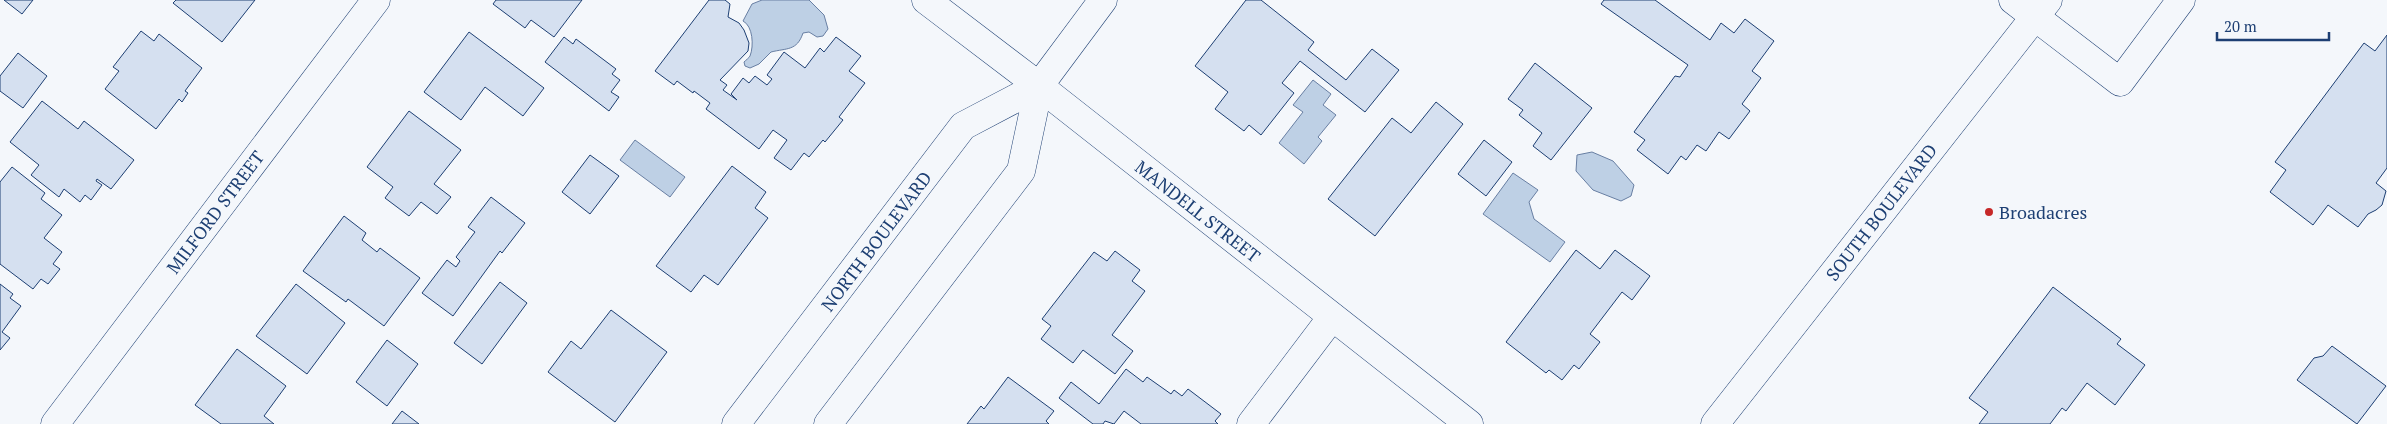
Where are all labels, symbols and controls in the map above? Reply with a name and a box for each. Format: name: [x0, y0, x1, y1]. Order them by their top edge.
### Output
scale bar: [2217, 10, 2330, 42]
text: 20 m: [2224, 16, 2257, 36]
street label: SOUTH BOULEVARD: [1820, 139, 1942, 285]
street label: MILFORD STREET: [161, 146, 269, 278]
street label: MANDELL STREET: [1130, 155, 1266, 267]
street label: NORTH BOULEVARD: [815, 166, 937, 316]
place label: Broadacres: [1999, 200, 2087, 224]
marker: Broadacres: [1983, 206, 1995, 218]

